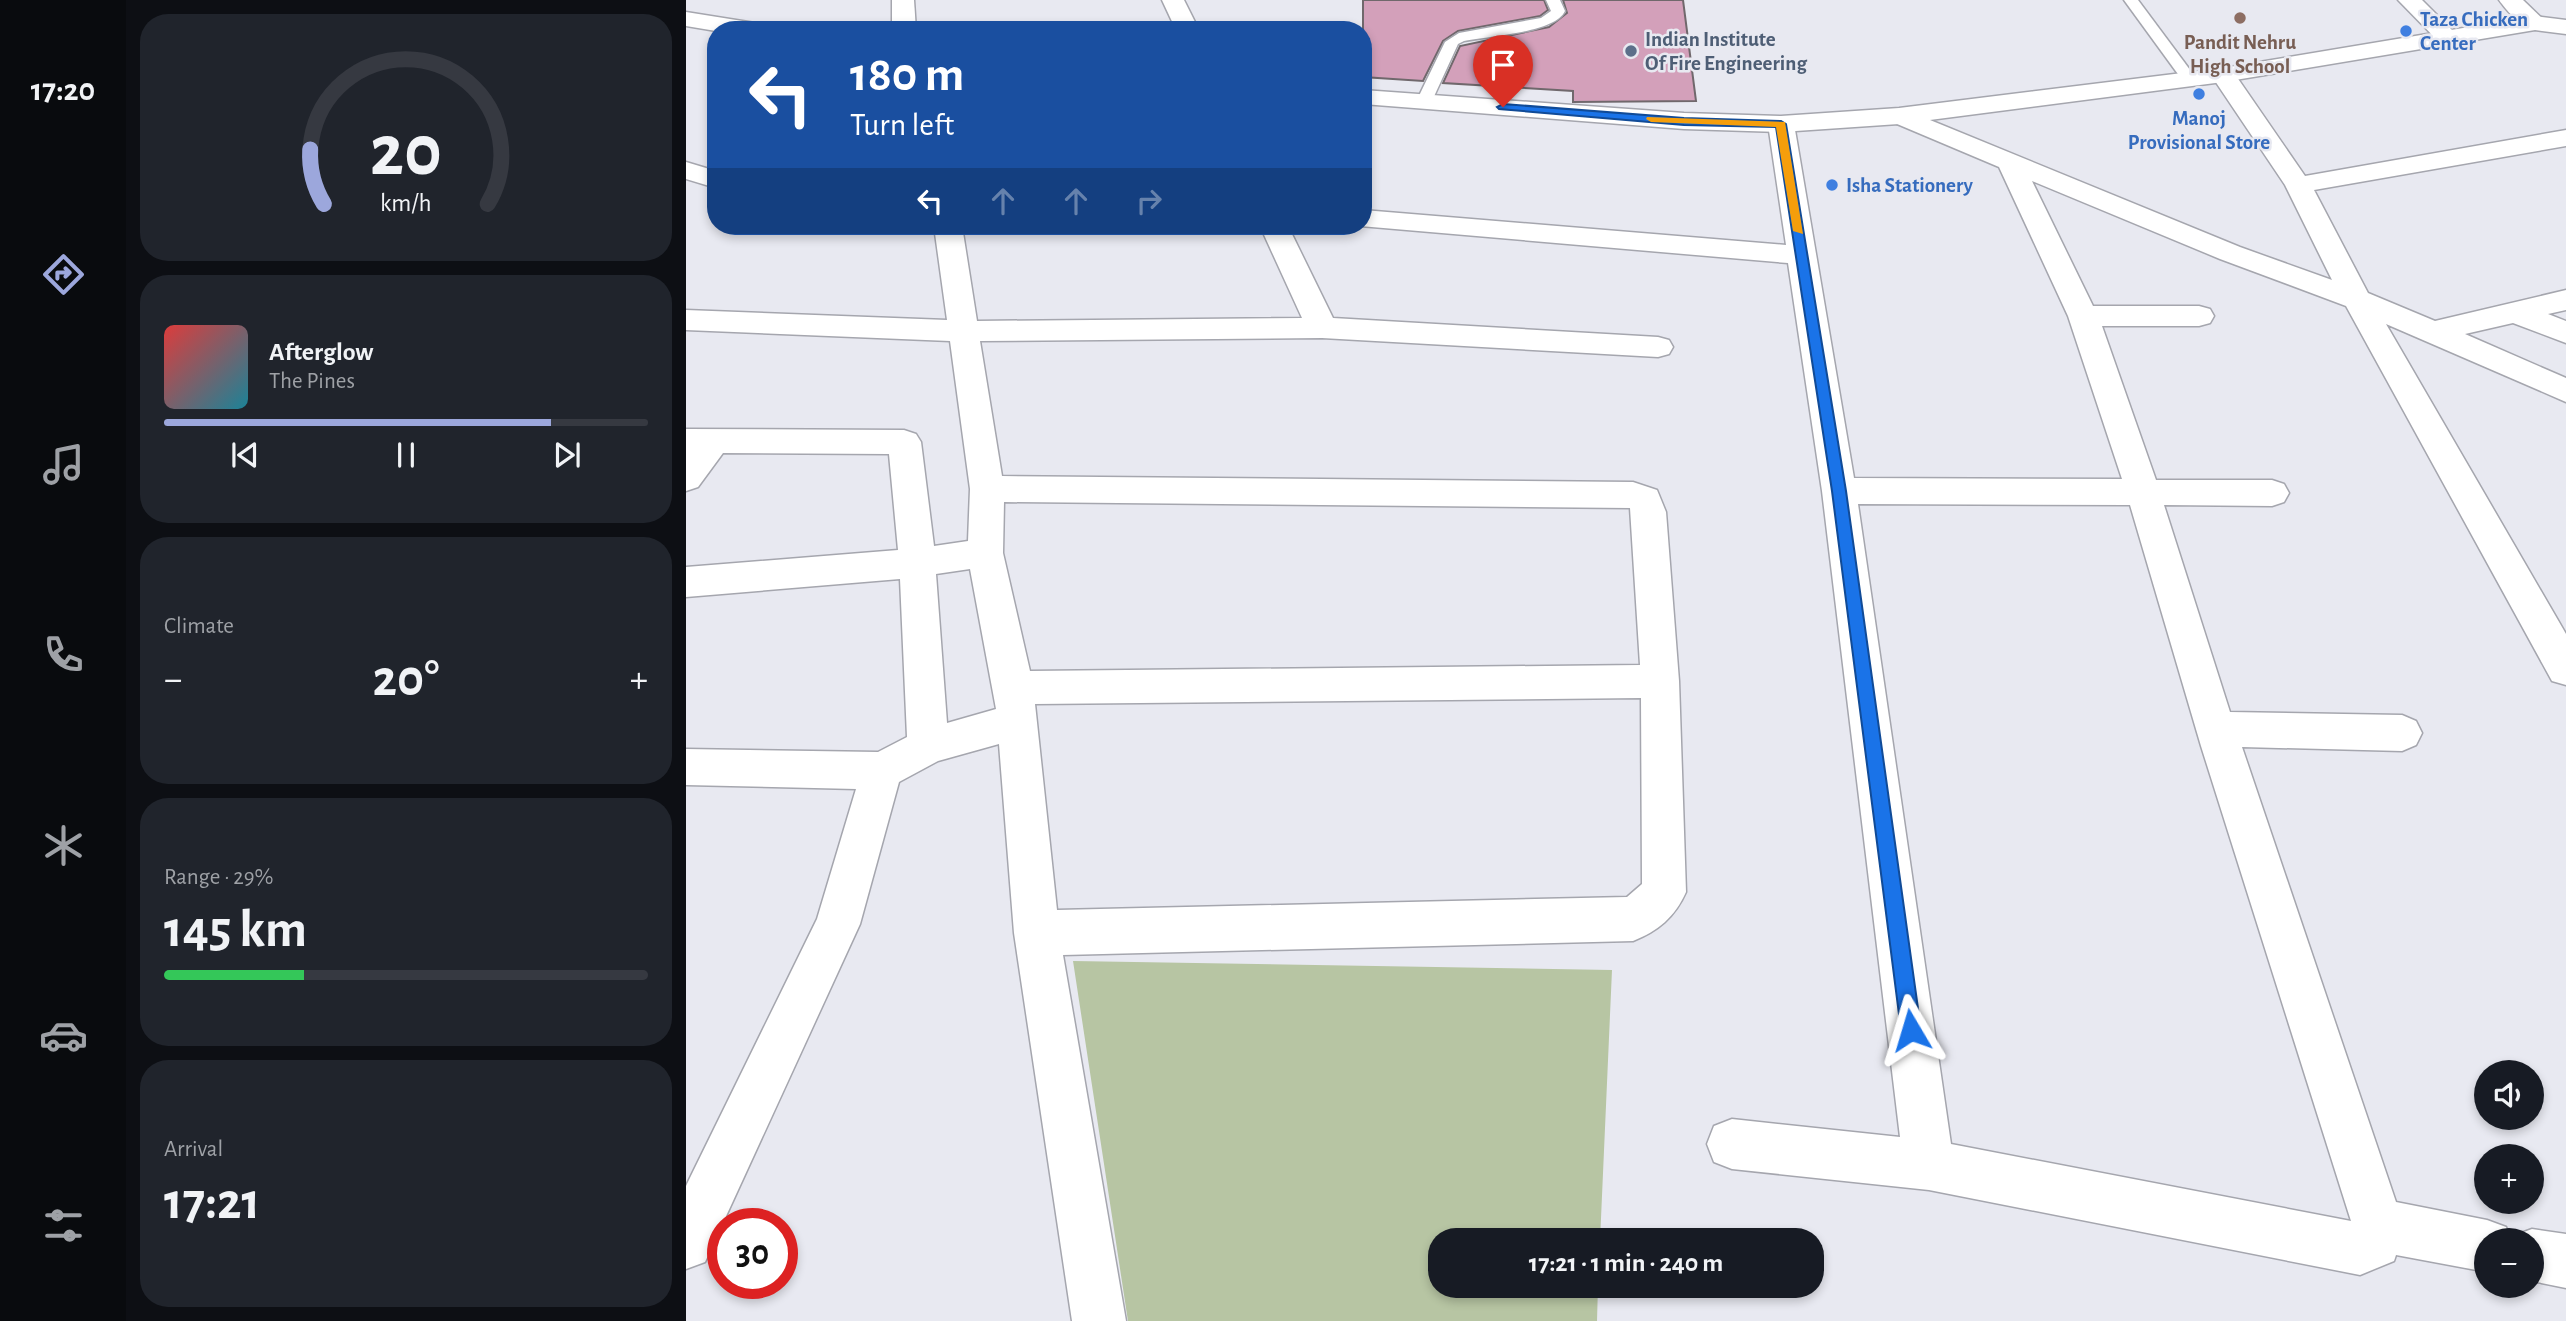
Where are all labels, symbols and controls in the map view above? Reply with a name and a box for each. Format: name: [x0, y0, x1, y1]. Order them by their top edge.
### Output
place label: Taza Chicken Center: [2420, 9, 2528, 54]
marker: Pandit Nehru High School: [2232, 10, 2248, 26]
marker: Taza Chicken Center: [2398, 23, 2414, 39]
place label: Indian Institute Of Fire Engineering: [1645, 29, 1807, 74]
place label: Pandit Nehru High School: [2184, 32, 2296, 77]
pin: [1473, 35, 1533, 107]
marker: Indian Institute Of Fire Engineering: [1623, 43, 1639, 59]
icon: arrive: [1484, 46, 1522, 84]
icon: left: [735, 49, 826, 140]
text: 180 m: [850, 51, 964, 100]
text: 17:20: [31, 74, 95, 106]
marker: Manoj Provisional Store: [2191, 86, 2207, 102]
place label: Manoj Provisional Store: [2128, 108, 2270, 153]
text: Turn left: [850, 109, 954, 141]
text: 20: [370, 116, 442, 189]
place label: Isha Stationery: [1846, 175, 1973, 196]
marker: Isha Stationery: [1824, 177, 1840, 193]
icon: left: [911, 182, 949, 220]
icon: ahead: [984, 182, 1022, 220]
icon: ahead: [1057, 182, 1095, 220]
icon: right: [1130, 182, 1168, 220]
text: km/h: [380, 191, 432, 216]
icon: directions: [39, 250, 88, 299]
text: Afterglow: [269, 339, 373, 365]
text: The Pines: [269, 370, 355, 393]
icon: previous: [226, 436, 264, 474]
icon: pause: [387, 436, 425, 474]
icon: next: [548, 436, 586, 474]
icon: music: [39, 440, 88, 489]
text: Climate: [164, 615, 234, 638]
icon: phone: [39, 630, 88, 679]
text: 20°: [373, 653, 439, 705]
text: −: [164, 661, 182, 699]
text: +: [630, 661, 648, 699]
icon: climate: [39, 821, 88, 870]
text: Range · 29%: [164, 866, 273, 889]
text: 145 km: [164, 904, 307, 956]
position arrow: [1874, 993, 1948, 1067]
icon: car: [39, 1011, 88, 1060]
map controls: [2474, 1060, 2544, 1298]
button: sound: [2474, 1060, 2544, 1130]
text: Arrival: [164, 1138, 223, 1161]
button: +: [2474, 1144, 2544, 1214]
text: 17:21: [164, 1176, 260, 1228]
icon: filters: [39, 1201, 88, 1250]
speed limit sign: 30: [707, 1208, 798, 1299]
button: −: [2474, 1228, 2544, 1298]
text: 17:21 · 1 min · 240 m: [1529, 1250, 1723, 1276]

